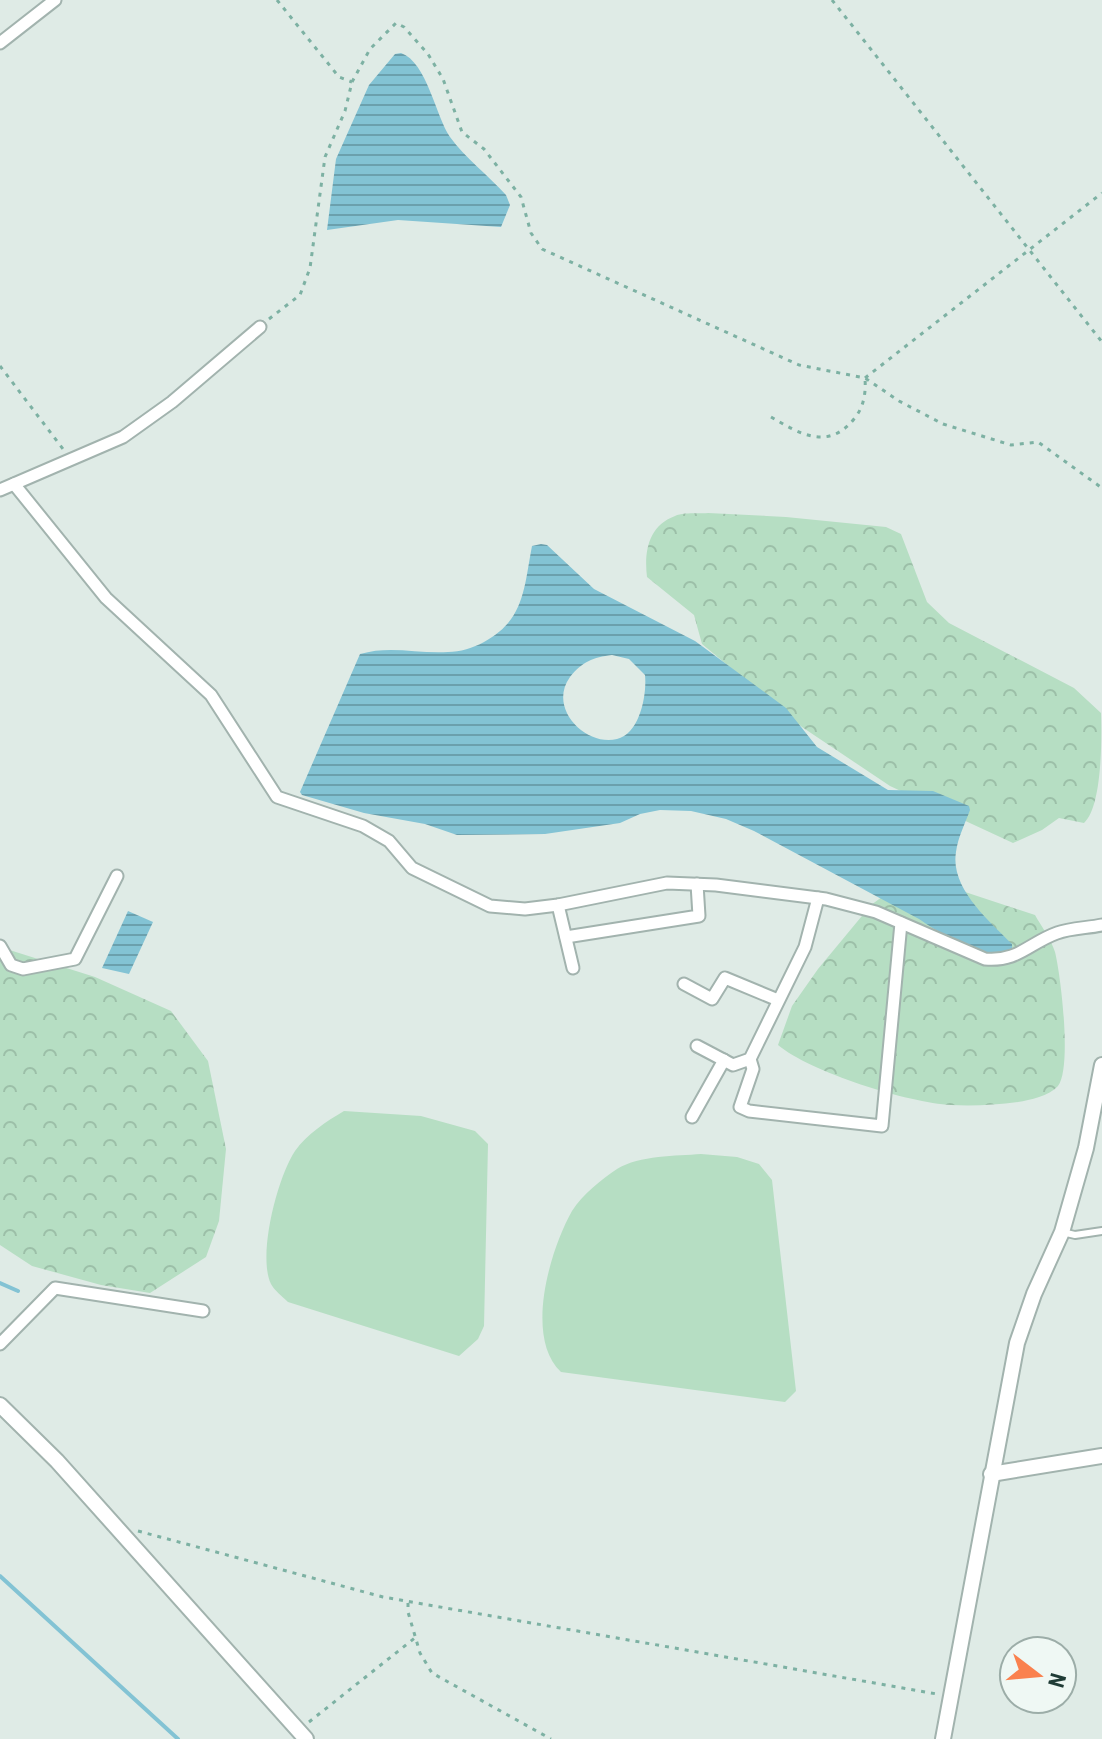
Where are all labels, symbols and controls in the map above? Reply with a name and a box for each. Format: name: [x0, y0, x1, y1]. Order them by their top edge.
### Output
north arrow: [998, 1635, 1078, 1715]
text: N: [1043, 1670, 1071, 1690]

